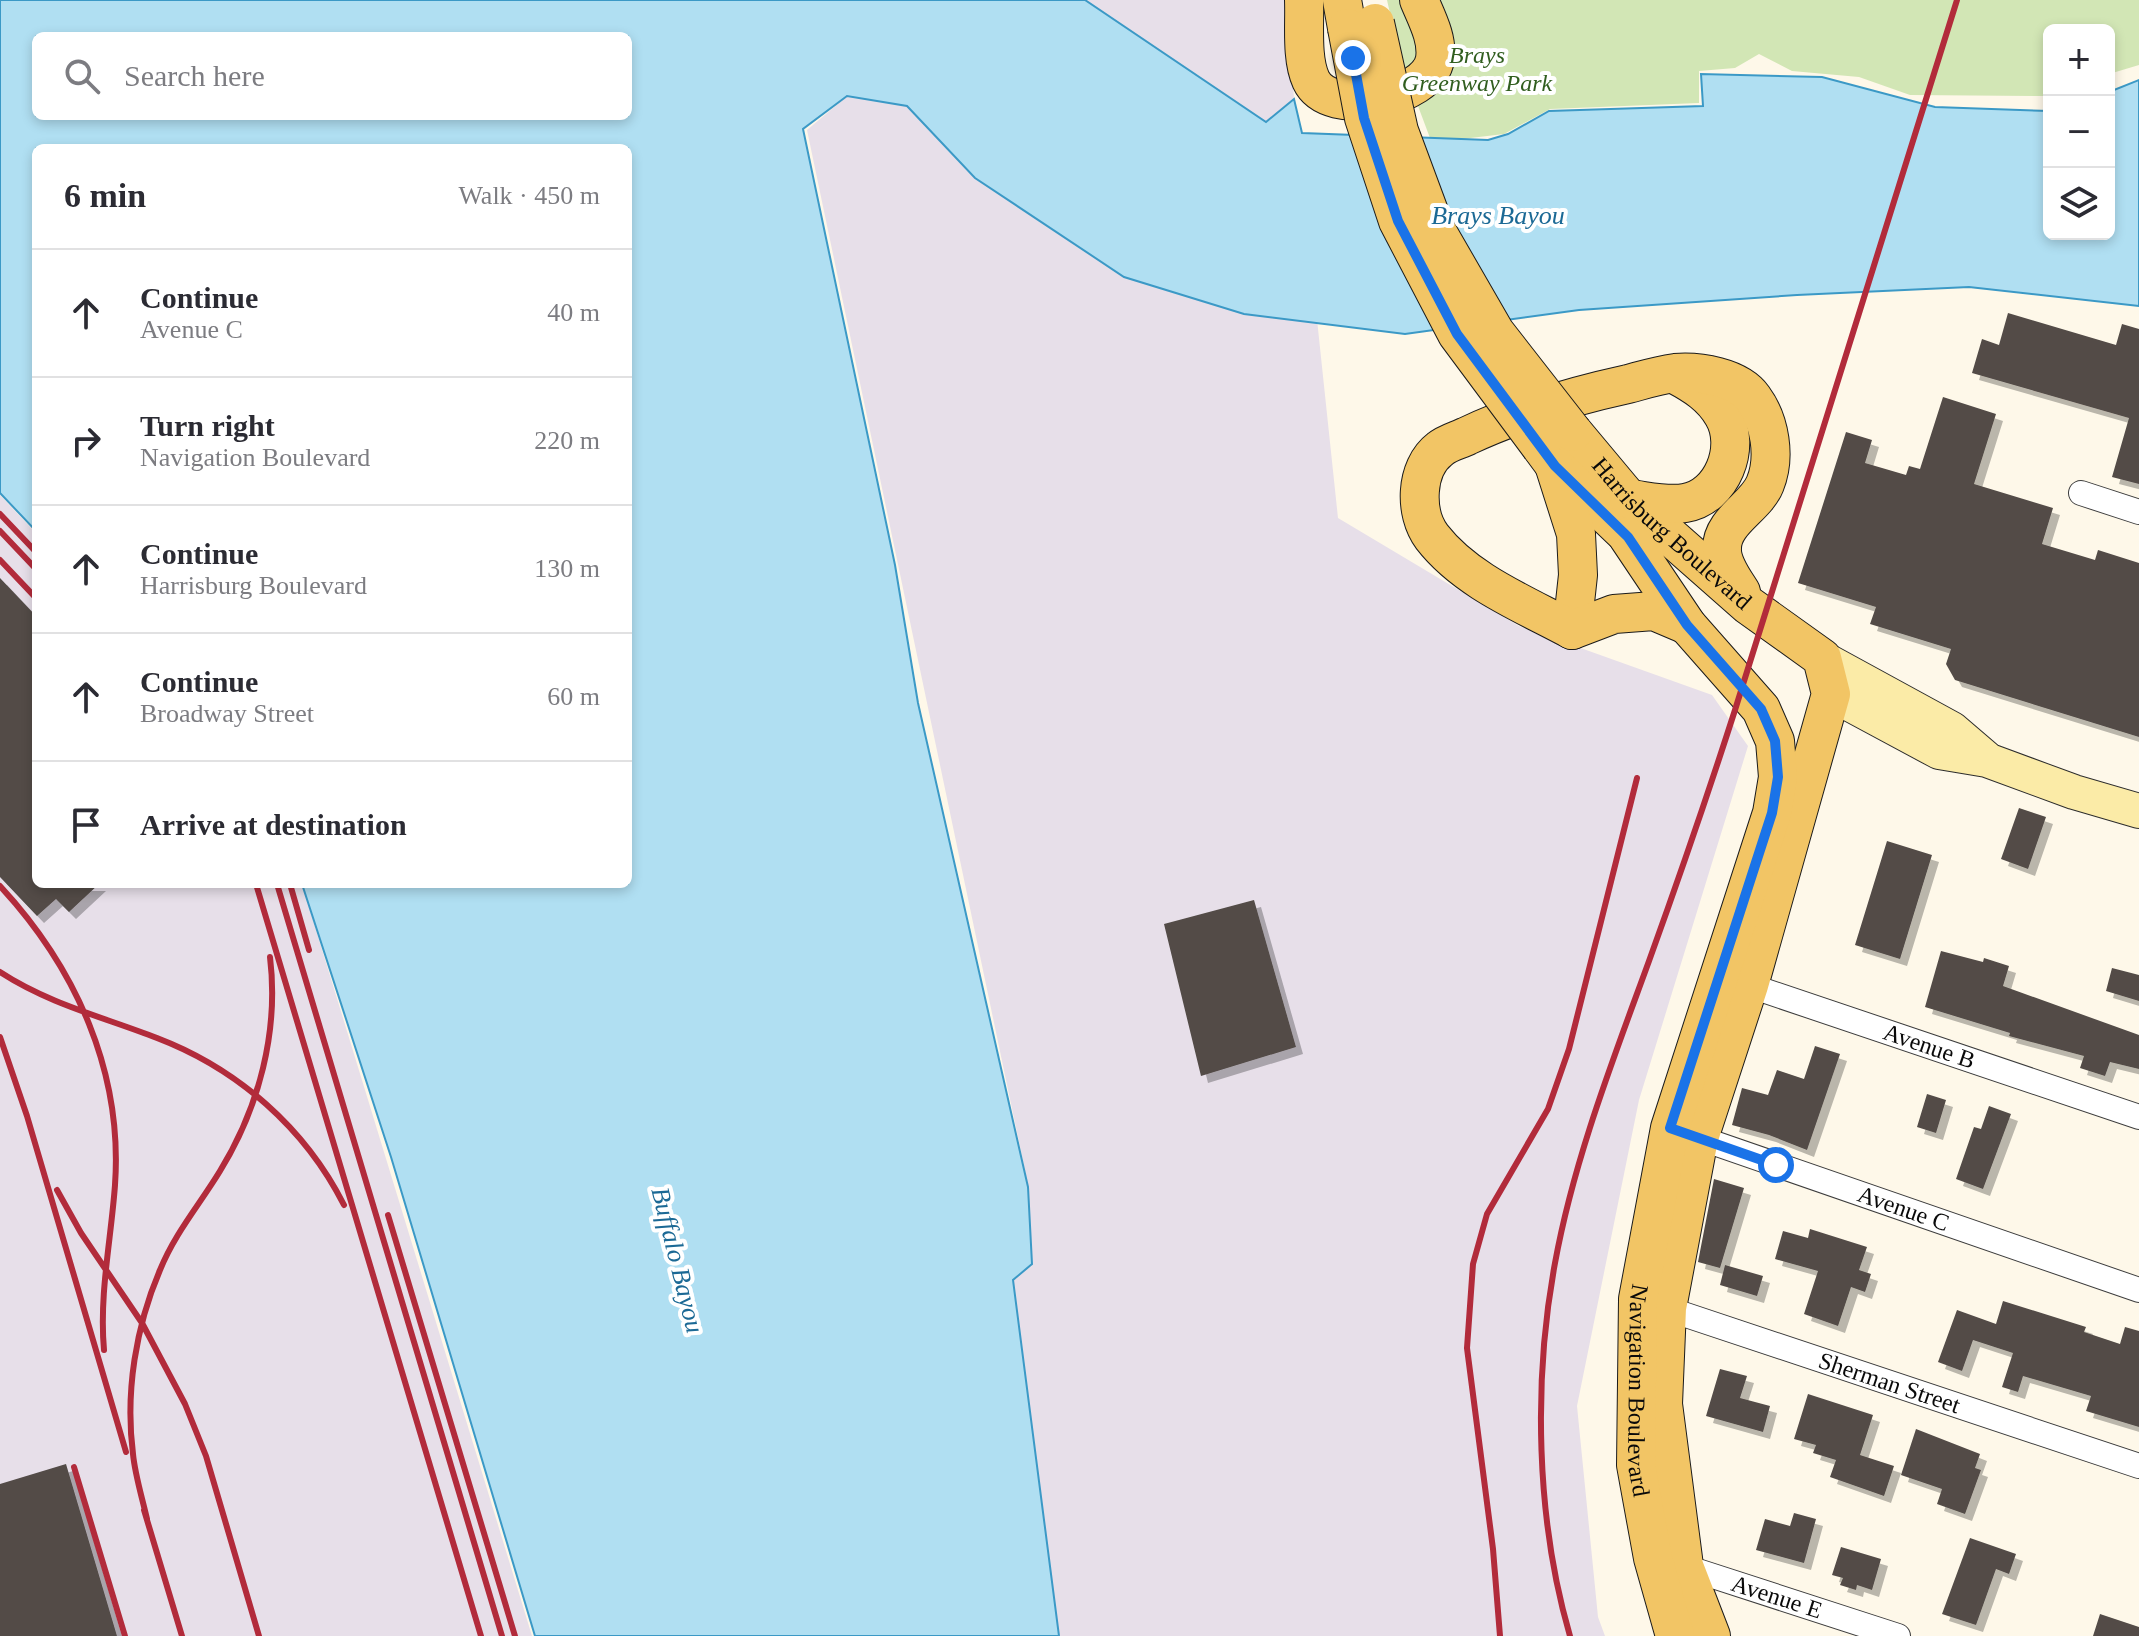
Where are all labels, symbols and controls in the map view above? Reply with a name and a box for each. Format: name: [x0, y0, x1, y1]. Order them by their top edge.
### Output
map controls: [2043, 24, 2115, 240]
button: +: [2043, 24, 2115, 96]
search box: [32, 32, 632, 120]
route end: [1335, 40, 1371, 76]
park label: Brays Greenway Park: [1402, 42, 1553, 96]
icon: search: [60, 54, 104, 98]
text: Search here: [124, 59, 265, 92]
button: −: [2043, 96, 2115, 168]
button: layers: [2043, 168, 2115, 240]
text: 6 min: [64, 177, 146, 214]
text: Walk · 450 m: [458, 181, 600, 210]
water label: Brays Bayou: [1431, 201, 1565, 230]
text: Continue: [140, 281, 258, 314]
icon: ahead: [64, 291, 108, 335]
text: 40 m: [547, 298, 600, 327]
text: Avenue C: [140, 315, 243, 344]
text: Turn right: [140, 409, 275, 442]
icon: right: [64, 419, 108, 463]
text: 220 m: [534, 426, 600, 455]
text: Navigation Boulevard: [140, 443, 370, 472]
street label: Harrisburg Boulevard: [1587, 452, 1757, 615]
text: Continue: [140, 537, 258, 570]
icon: ahead: [64, 547, 108, 591]
text: 130 m: [534, 554, 600, 583]
text: Harrisburg Boulevard: [140, 571, 367, 600]
text: Continue: [140, 665, 258, 698]
icon: ahead: [64, 675, 108, 719]
text: 60 m: [547, 682, 600, 711]
text: Broadway Street: [140, 699, 314, 728]
icon: arrive: [64, 803, 108, 847]
text: Arrive at destination: [140, 808, 407, 841]
street label: Avenue B: [1880, 1019, 1978, 1074]
route start: [1758, 1147, 1794, 1183]
street label: Avenue C: [1854, 1181, 1953, 1236]
water label: Buffalo Bayou: [645, 1184, 710, 1336]
street label: Navigation Boulevard: [1623, 1282, 1655, 1499]
street label: Sherman Street: [1815, 1347, 1964, 1419]
street label: Avenue E: [1728, 1570, 1825, 1623]

